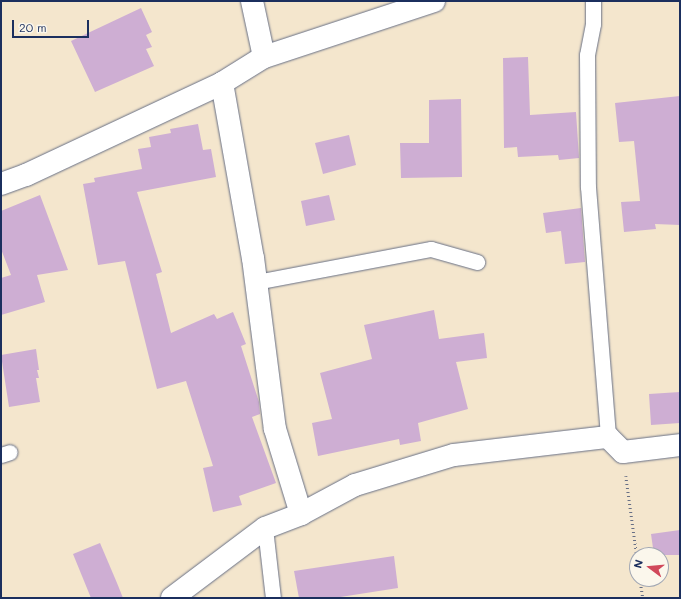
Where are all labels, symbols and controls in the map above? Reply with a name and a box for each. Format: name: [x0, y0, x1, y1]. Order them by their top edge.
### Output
scale bar: [14, 12, 91, 38]
text: 20 m: [19, 19, 47, 35]
north arrow: [629, 547, 669, 587]
text: N: [630, 558, 646, 570]

